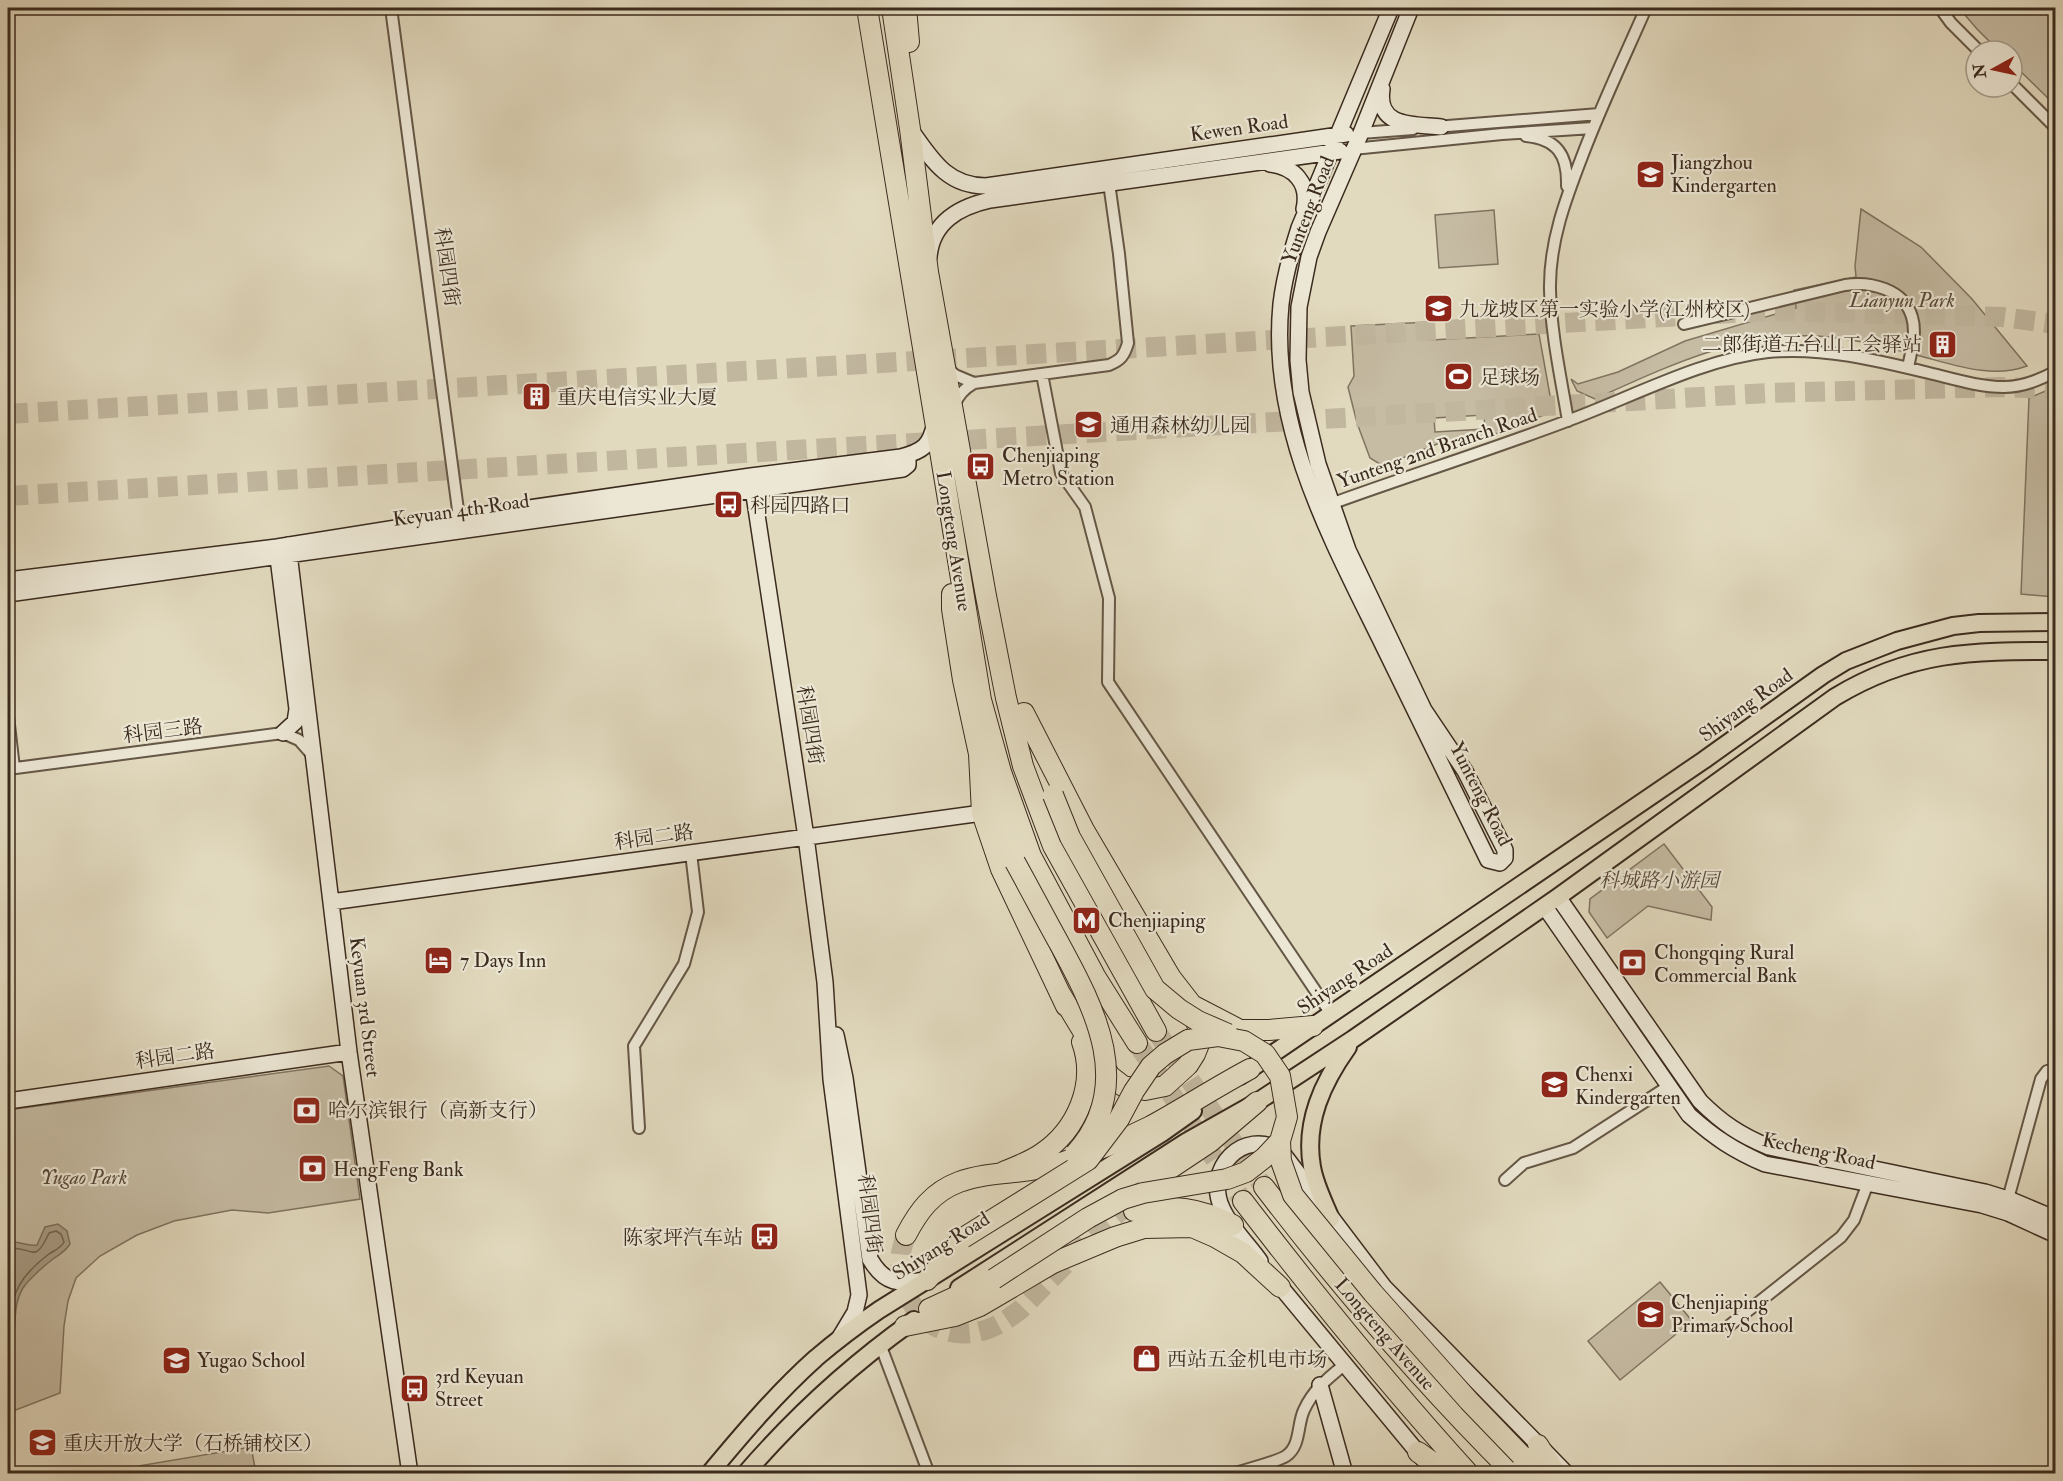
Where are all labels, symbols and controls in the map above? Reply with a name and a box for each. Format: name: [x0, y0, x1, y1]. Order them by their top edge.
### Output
north arrow: [1964, 39, 2024, 99]
text: N: [1969, 62, 1991, 80]
street label: Kewen Road: [1188, 109, 1290, 147]
place label: Jiangzhou Kindergarten: [1670, 150, 1777, 198]
street label: Yunteng Road: [1276, 152, 1340, 268]
school or university icon: Jiangzhou Kindergarten: [1634, 158, 1666, 190]
street label: 科园四街: [429, 226, 465, 308]
park label: Lianyun Park: [1848, 288, 1955, 313]
school or university icon: 九龙坡区第一实验小学(江州校区): [1422, 293, 1454, 325]
place label: 九龙坡区第一实验小学(江州校区): [1459, 297, 1750, 322]
building icon: 二郎街道五台山工会驿站: [1927, 328, 1959, 360]
place label: 二郎街道五台山工会驿站: [1702, 332, 1922, 357]
sports icon: 足球场: [1443, 361, 1475, 393]
place label: 足球场: [1480, 365, 1540, 390]
building icon: 重庆电信实业大厦: [520, 381, 552, 413]
place label: 重庆电信实业大厦: [557, 385, 717, 410]
street label: Yunteng 2nd Branch Road: [1334, 402, 1540, 494]
school or university icon: 通用森林幼儿园: [1073, 409, 1105, 441]
place label: 通用森林幼儿园: [1110, 413, 1250, 438]
place label: Chenjiaping Metro Station: [1002, 443, 1115, 491]
bus stop icon: Chenjiaping Metro Station: [965, 451, 997, 483]
street label: Longteng Avenue: [931, 469, 977, 613]
street label: Keyuan 4th Road: [391, 488, 531, 532]
bus stop icon: 科园四路口: [713, 489, 745, 521]
place label: 科园四路口: [750, 493, 850, 518]
street label: Shiyang Road: [1694, 662, 1798, 747]
street label: 科园四街: [791, 684, 829, 766]
street label: 科园三路: [122, 714, 204, 748]
street label: Yunteng Road: [1444, 738, 1518, 850]
street label: 科园二路: [613, 819, 695, 855]
park label: 科城路小游园: [1599, 868, 1722, 893]
metro station icon: Chenjiaping: [1071, 904, 1103, 936]
place label: Chenjiaping: [1108, 908, 1207, 934]
street label: Keyuan 3rd Street: [344, 935, 386, 1079]
street label: Shiyang Road: [1292, 938, 1398, 1020]
place label: Chongqing Rural Commercial Bank: [1654, 940, 1798, 988]
hotel icon: 7 Days Inn: [423, 944, 455, 976]
bank icon: Chongqing Rural Commercial Bank: [1617, 947, 1649, 979]
place label: 7 Days Inn: [460, 948, 546, 973]
street label: 科园二路: [134, 1038, 216, 1074]
place label: Chenxi Kindergarten: [1575, 1062, 1681, 1110]
school or university icon: Chenxi Kindergarten: [1538, 1069, 1570, 1101]
bank icon: 哈尔滨银行（高新支行）: [291, 1094, 323, 1126]
place label: 哈尔滨银行（高新支行）: [328, 1098, 548, 1123]
street label: Kecheng Road: [1760, 1127, 1878, 1175]
bank icon: HengFeng Bank: [296, 1153, 328, 1185]
place label: HengFeng Bank: [333, 1157, 464, 1182]
park label: Yugao Park: [41, 1165, 127, 1190]
street label: 科园四街: [853, 1173, 887, 1255]
street label: Shiyang Road: [888, 1206, 994, 1286]
bus stop icon: 陈家坪汽车站: [748, 1221, 780, 1253]
place label: 陈家坪汽车站: [623, 1225, 743, 1250]
street label: Longteng Avenue: [1329, 1272, 1441, 1396]
place label: Chenjiaping Primary School: [1671, 1290, 1793, 1338]
school or university icon: Chenjiaping Primary School: [1634, 1298, 1666, 1330]
shop icon: 西站五金机电市场: [1130, 1343, 1162, 1375]
school or university icon: Yugao School: [160, 1344, 192, 1376]
place label: 西站五金机电市场: [1167, 1347, 1327, 1372]
place label: Yugao School: [197, 1348, 305, 1373]
place label: 3rd Keyuan Street: [435, 1364, 524, 1412]
bus stop icon: 3rd Keyuan Street: [398, 1372, 430, 1404]
school or university icon: 重庆开放大学（石桥铺校区）: [26, 1427, 58, 1459]
place label: 重庆开放大学（石桥铺校区）: [63, 1431, 323, 1456]

